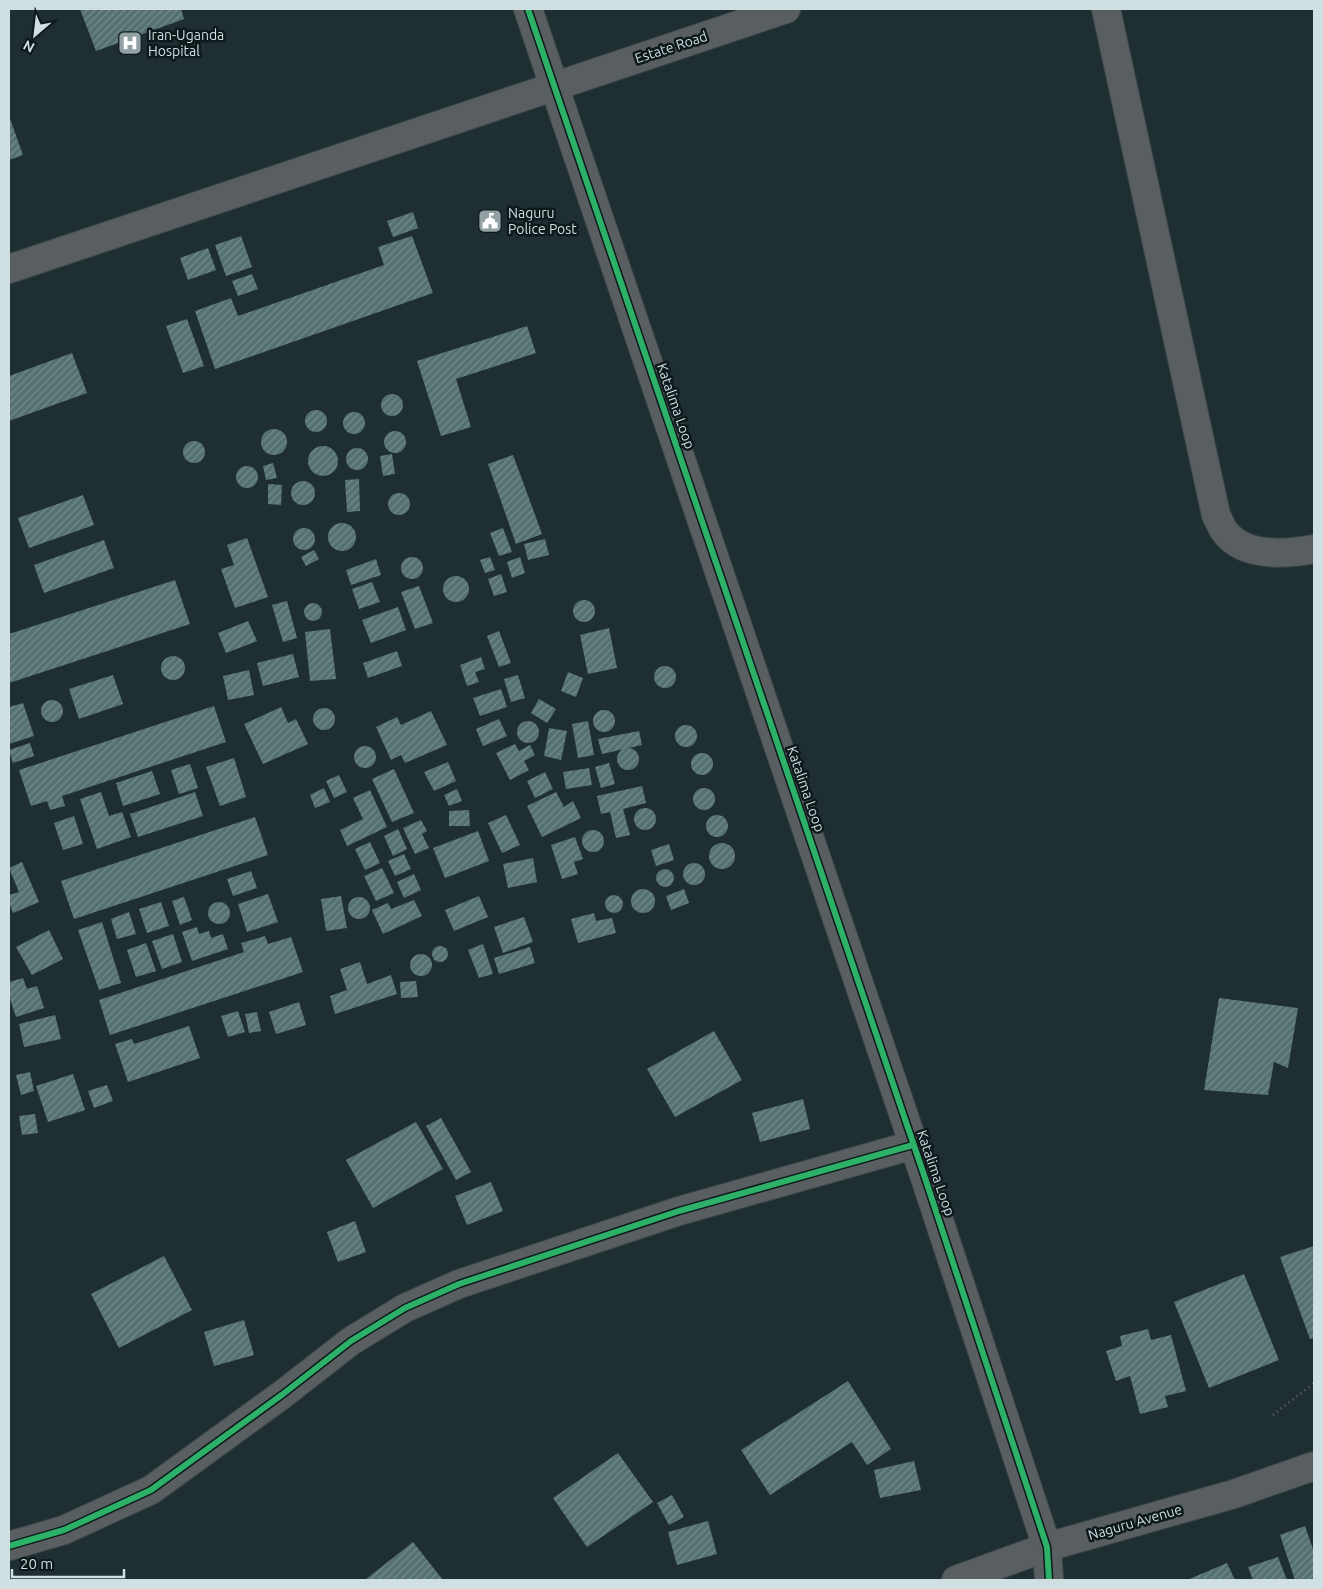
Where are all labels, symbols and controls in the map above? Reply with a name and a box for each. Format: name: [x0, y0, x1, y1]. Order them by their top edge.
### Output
north arrow: [10, 10, 60, 60]
place label: Iran-Uganda Hospital: [148, 27, 224, 59]
street label: Estate Road: [633, 28, 709, 66]
hospital icon: Iran-Uganda Hospital: [117, 30, 143, 56]
text: N: [21, 37, 37, 56]
place label: Naguru Police Post: [508, 205, 577, 237]
public building icon: Naguru Police Post: [477, 208, 503, 234]
street label: Katalima Loop: [654, 361, 698, 451]
street label: Katalima Loop: [784, 744, 828, 834]
street label: Katalima Loop: [914, 1128, 958, 1218]
street label: Naguru Avenue: [1086, 1501, 1184, 1543]
scale bar: [12, 1546, 125, 1578]
text: 20 m: [20, 1555, 53, 1572]

